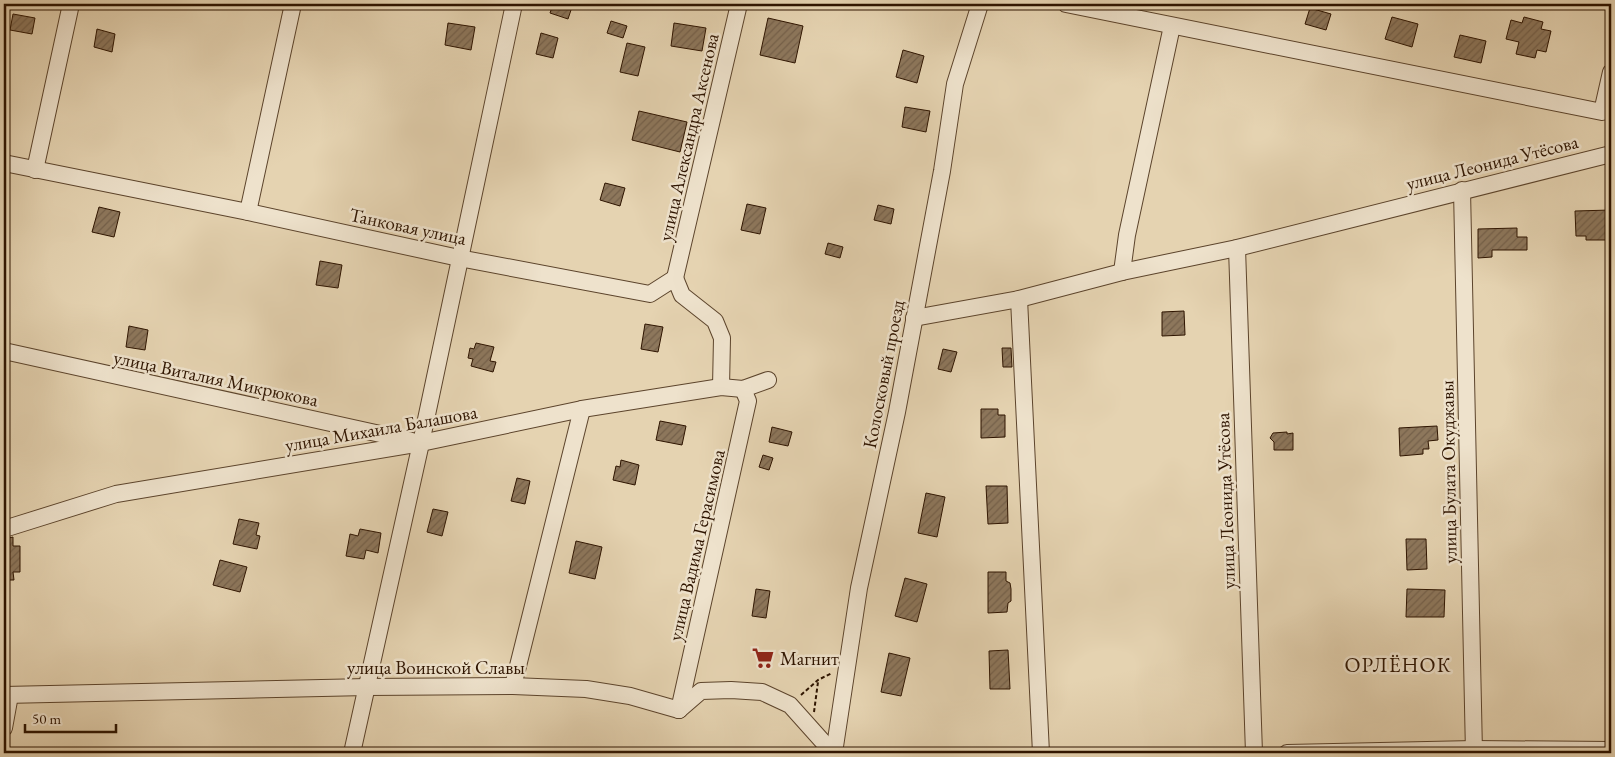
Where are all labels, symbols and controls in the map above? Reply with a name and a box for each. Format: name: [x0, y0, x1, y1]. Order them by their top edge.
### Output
street label: улица Александра Аксенова: [652, 30, 725, 243]
street label: улица Леонида Утёсова: [1403, 129, 1581, 196]
street label: Танковая улица: [347, 202, 469, 251]
street label: Колосковый проезд: [857, 297, 910, 450]
street label: улица Виталия Микрюкова: [111, 345, 321, 412]
street label: улица Булата Окуджавы: [1434, 380, 1463, 564]
street label: улица Михаила Балашова: [283, 399, 480, 458]
street label: улица Леонида Утёсова: [1210, 412, 1241, 590]
street label: улица Вадима Герасимова: [662, 447, 731, 643]
supermarket icon: Магнит: [750, 645, 776, 671]
place label: Магнит: [780, 646, 839, 671]
district label: ОРЛЁНОК: [1344, 651, 1452, 678]
street label: улица Воинской Славы: [347, 655, 525, 680]
scale bar: [25, 702, 116, 734]
text: 50 m: [32, 709, 61, 728]

